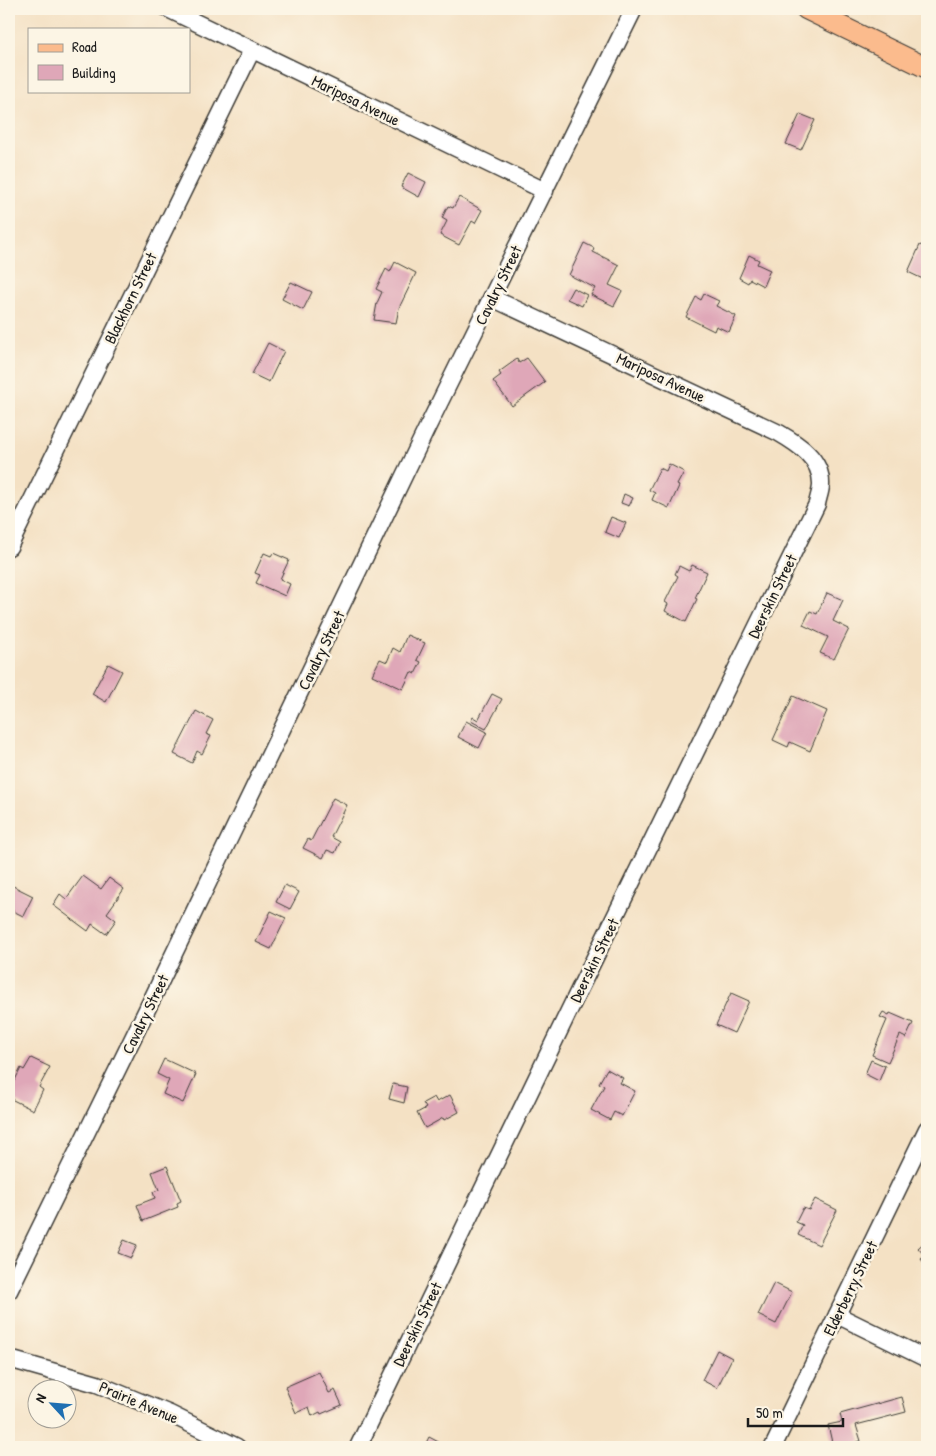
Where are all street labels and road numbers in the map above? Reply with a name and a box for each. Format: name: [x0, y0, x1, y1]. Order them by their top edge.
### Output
street label: Mariposa Avenue: [308, 69, 404, 131]
street label: Cavalry Street: [469, 241, 527, 328]
street label: Blackhorn Street: [98, 248, 162, 347]
street label: Mariposa Avenue: [613, 347, 710, 407]
street label: Deerskin Street: [742, 550, 802, 642]
street label: Cavalry Street: [292, 606, 350, 693]
street label: Deerskin Street: [564, 914, 624, 1006]
street label: Cavalry Street: [116, 970, 174, 1057]
street label: Elderberry Street: [818, 1236, 883, 1339]
street label: Deerskin Street: [387, 1278, 447, 1370]
street label: Prairie Avenue: [96, 1375, 183, 1429]

